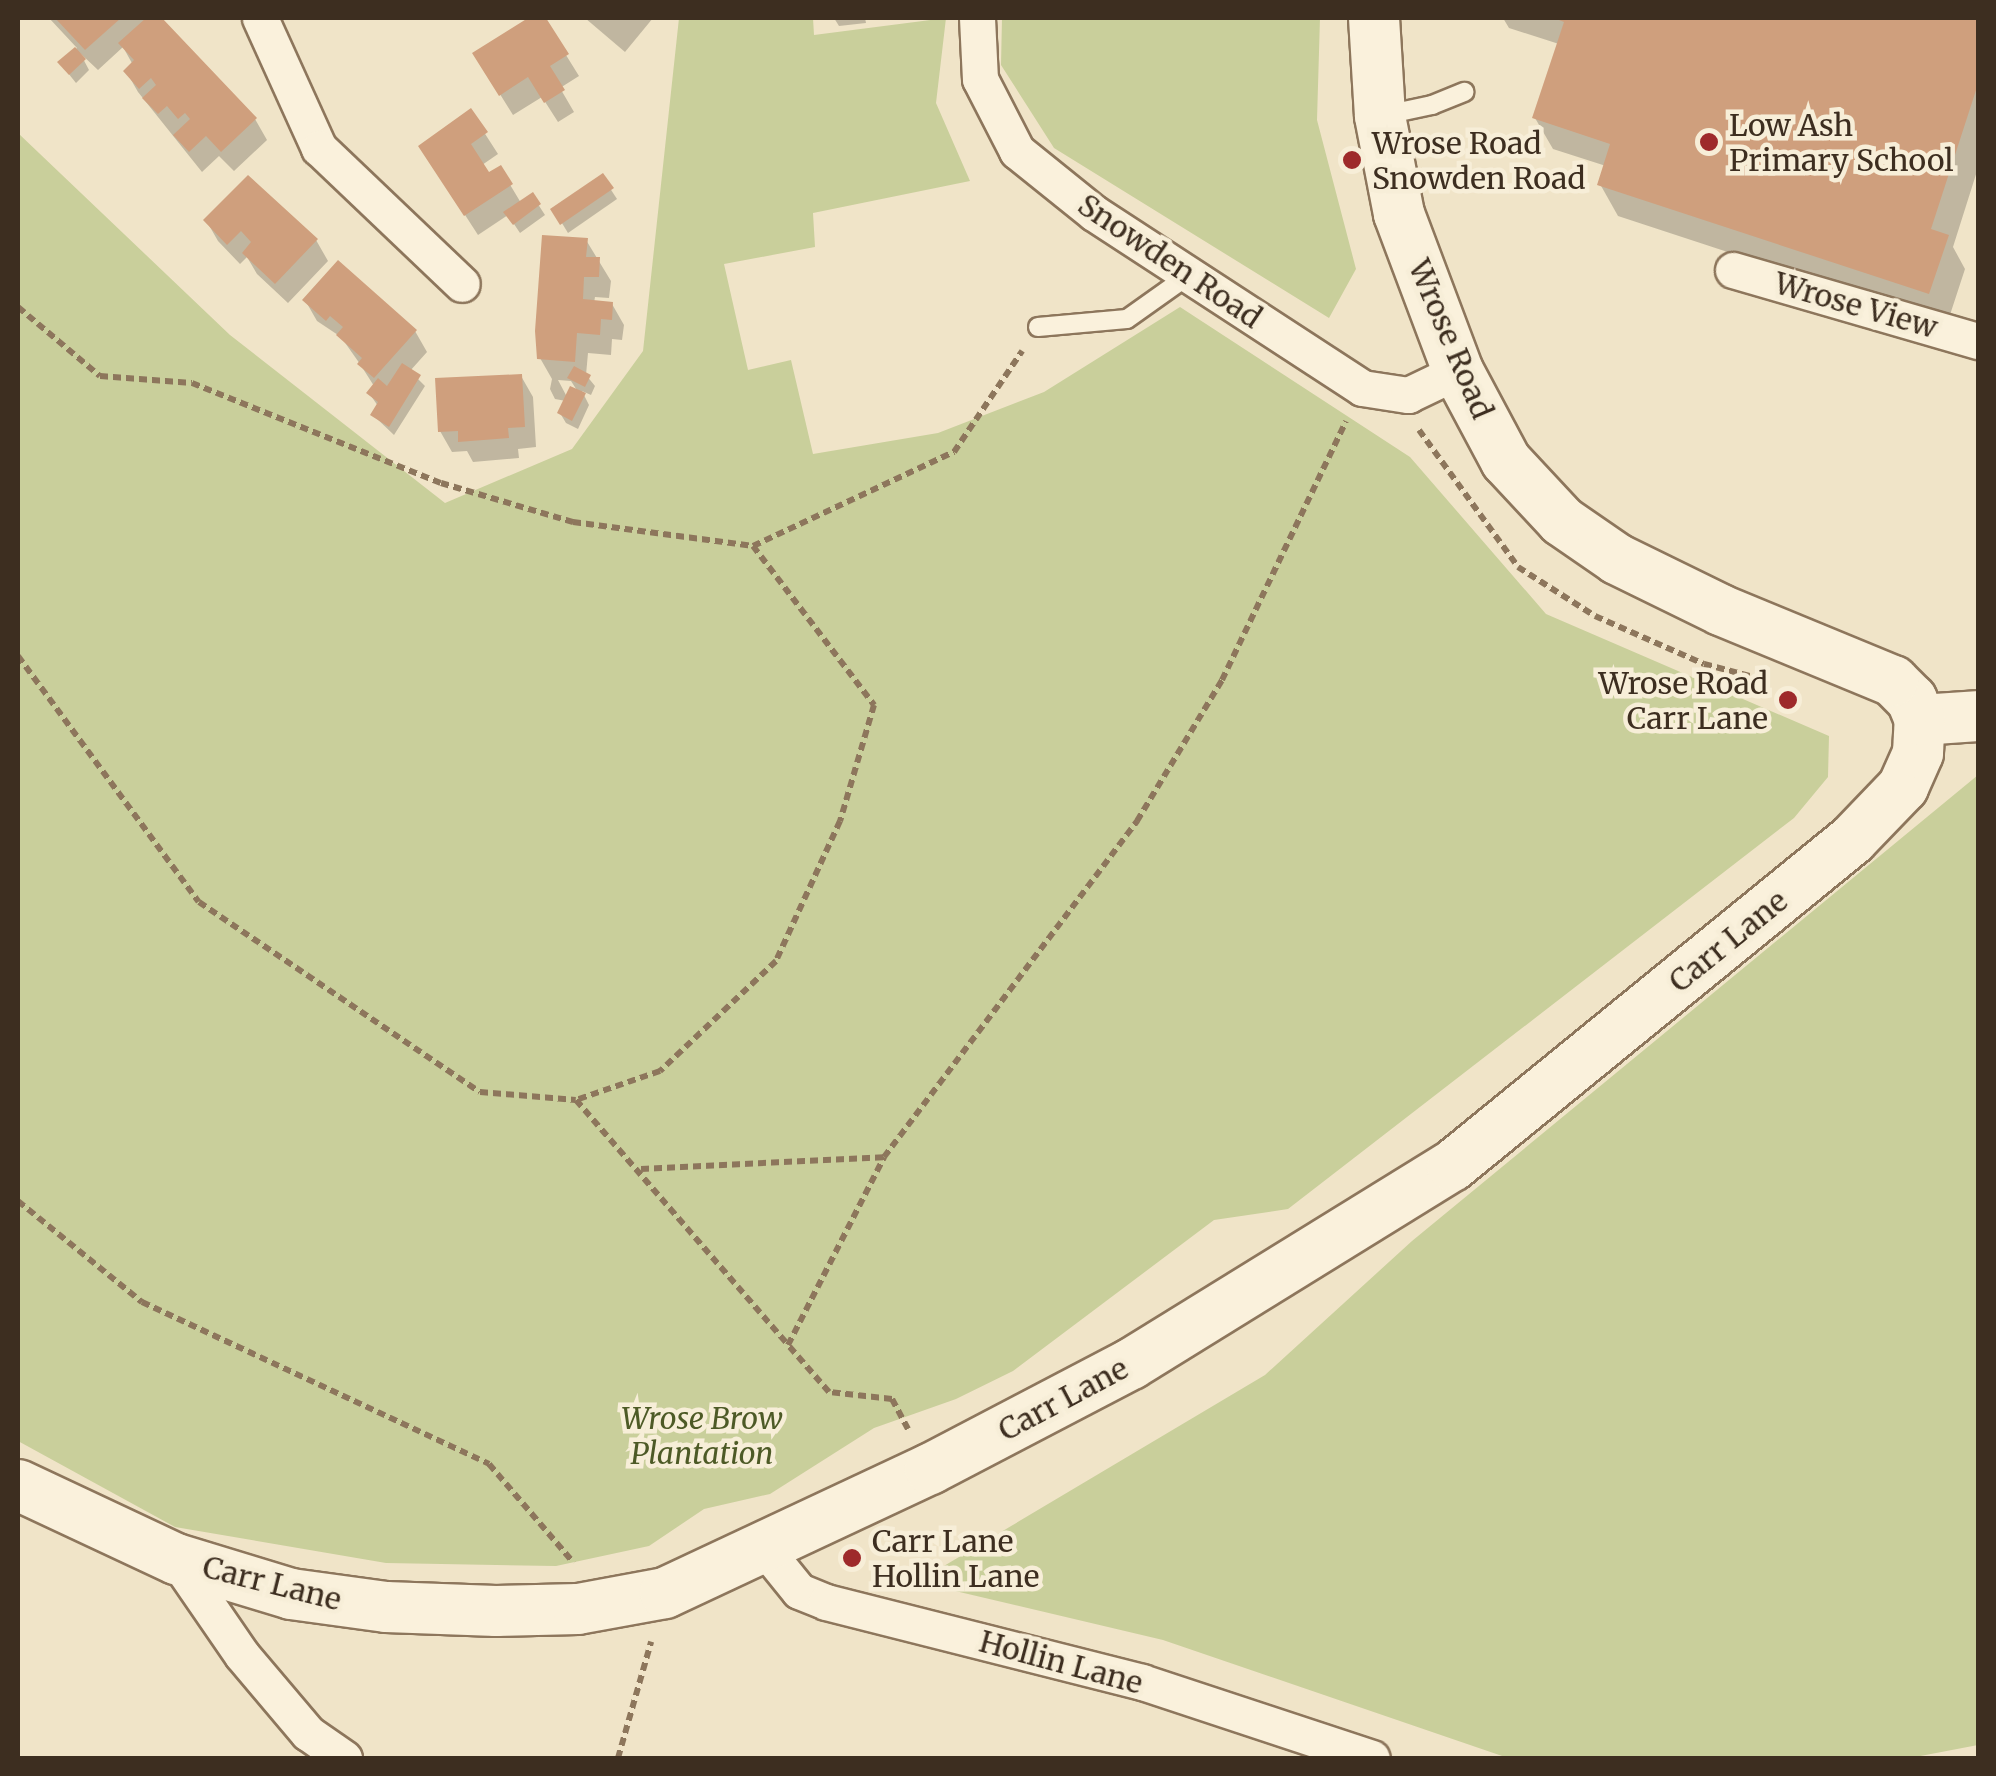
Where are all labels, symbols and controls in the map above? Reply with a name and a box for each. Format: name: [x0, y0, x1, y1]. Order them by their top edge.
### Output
place label: Low Ash Primary School: [1729, 107, 1954, 178]
place label: Wrose Road Snowden Road: [1372, 125, 1586, 196]
marker: Low Ash Primary School: [1698, 131, 1720, 153]
marker: Wrose Road Snowden Road: [1341, 149, 1363, 171]
street label: Snowden Road: [1071, 186, 1269, 336]
street label: Wrose Road: [1401, 254, 1501, 424]
street label: Wrose View: [1771, 265, 1941, 345]
place label: Wrose Road Carr Lane: [1599, 665, 1768, 736]
marker: Wrose Road Carr Lane: [1777, 689, 1799, 711]
street label: Carr Lane: [1662, 883, 1794, 999]
street label: Carr Lane: [992, 1350, 1134, 1448]
park label: Wrose Brow Plantation: [621, 1400, 783, 1470]
place label: Carr Lane Hollin Lane: [872, 1523, 1039, 1594]
marker: Carr Lane Hollin Lane: [841, 1547, 863, 1569]
street label: Carr Lane: [199, 1548, 345, 1618]
street label: Hollin Lane: [976, 1623, 1146, 1701]

